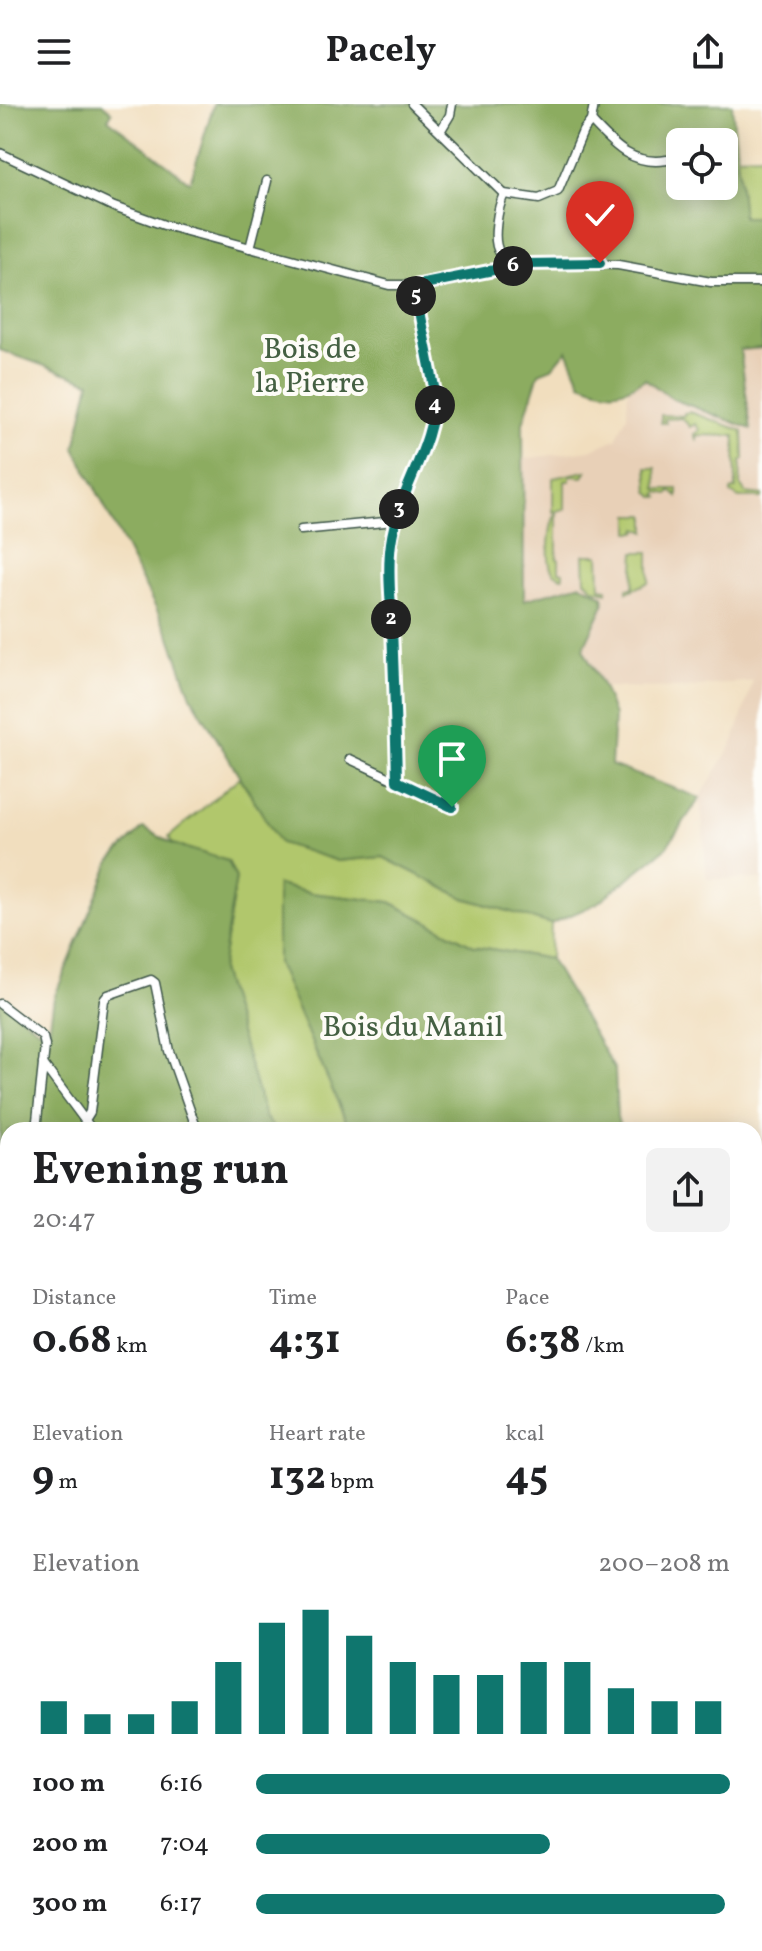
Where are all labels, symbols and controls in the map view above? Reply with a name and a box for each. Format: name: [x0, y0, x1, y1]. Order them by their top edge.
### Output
text: Pacely: [326, 27, 436, 77]
icon: menu: [32, 30, 76, 74]
icon: share: [686, 30, 730, 74]
map controls: [666, 128, 738, 200]
button: locate: [666, 128, 738, 200]
pin: [566, 181, 634, 263]
icon: check: [578, 193, 622, 237]
pin: 6: [493, 246, 533, 286]
text: 6: [507, 250, 519, 281]
pin: 5: [396, 276, 436, 316]
text: 5: [411, 280, 421, 311]
park label: Bois de la Pierre: [255, 329, 365, 405]
pin: 4: [415, 385, 455, 425]
text: 4: [428, 389, 442, 420]
pin: 3: [379, 489, 419, 529]
text: 3: [393, 493, 405, 524]
pin: 2: [371, 599, 411, 639]
text: 2: [385, 603, 397, 634]
pin: [418, 725, 486, 807]
icon: arrive: [430, 737, 474, 781]
park label: Bois du Manil: [322, 1007, 504, 1049]
text: Evening run: [32, 1141, 289, 1202]
button: share: [646, 1148, 730, 1232]
text: 20:47: [32, 1202, 96, 1238]
text: Distance: [32, 1283, 116, 1314]
text: Time: [269, 1283, 317, 1314]
text: Pace: [505, 1283, 549, 1314]
text: 0.68: [32, 1314, 112, 1370]
text: 4:31: [269, 1314, 341, 1370]
text: 6:38: [505, 1314, 581, 1370]
text: km: [112, 1331, 148, 1362]
text: /km: [581, 1331, 625, 1362]
text: Elevation: [32, 1419, 123, 1450]
text: Heart rate: [269, 1419, 366, 1450]
text: kcal: [505, 1419, 544, 1450]
text: 9: [32, 1450, 54, 1506]
text: 132: [269, 1450, 326, 1506]
text: 45: [505, 1450, 548, 1506]
text: m: [54, 1467, 78, 1498]
text: bpm: [326, 1467, 374, 1498]
text: Elevation: [32, 1546, 140, 1582]
text: 200–208 m: [598, 1546, 730, 1582]
text: 100 m: [32, 1766, 105, 1802]
text: 6:16: [160, 1766, 203, 1802]
text: 200 m: [32, 1826, 108, 1862]
text: 7:04: [160, 1826, 209, 1862]
text: 300 m: [32, 1886, 108, 1922]
text: 6:17: [160, 1886, 202, 1922]

